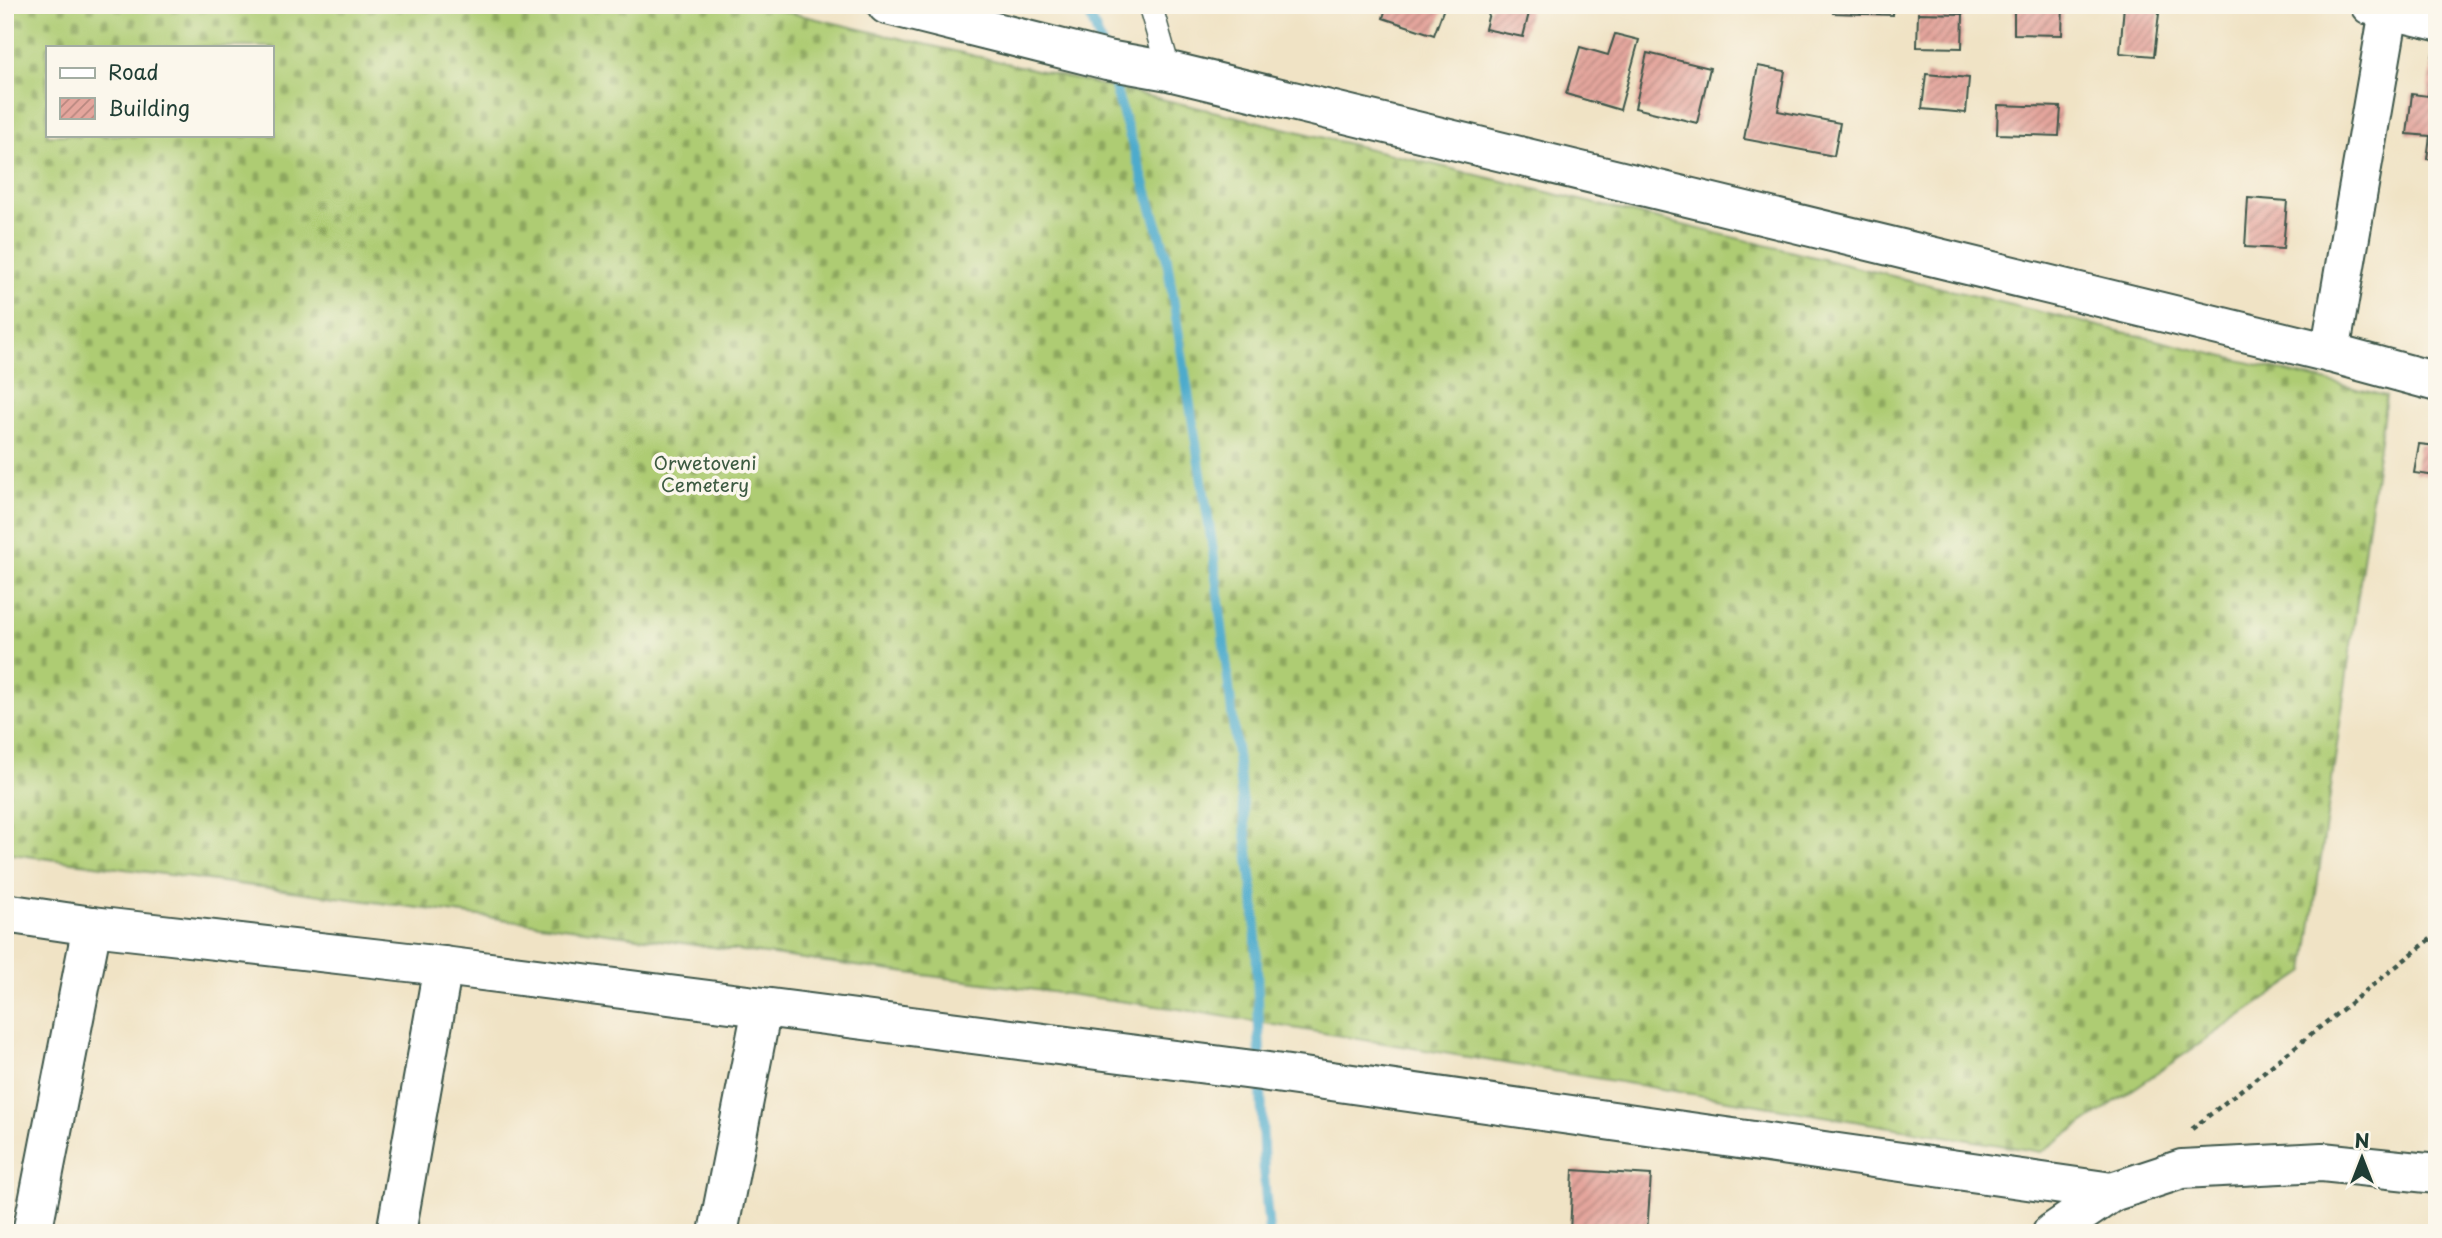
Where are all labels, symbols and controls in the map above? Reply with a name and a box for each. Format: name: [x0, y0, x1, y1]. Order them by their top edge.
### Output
legend: [46, 46, 273, 136]
text: Road: [108, 55, 159, 87]
text: Building: [108, 91, 190, 123]
park label: Orwetoveni Cemetery: [653, 448, 757, 498]
north arrow: [2326, 1122, 2396, 1192]
text: N: [2354, 1126, 2370, 1154]

